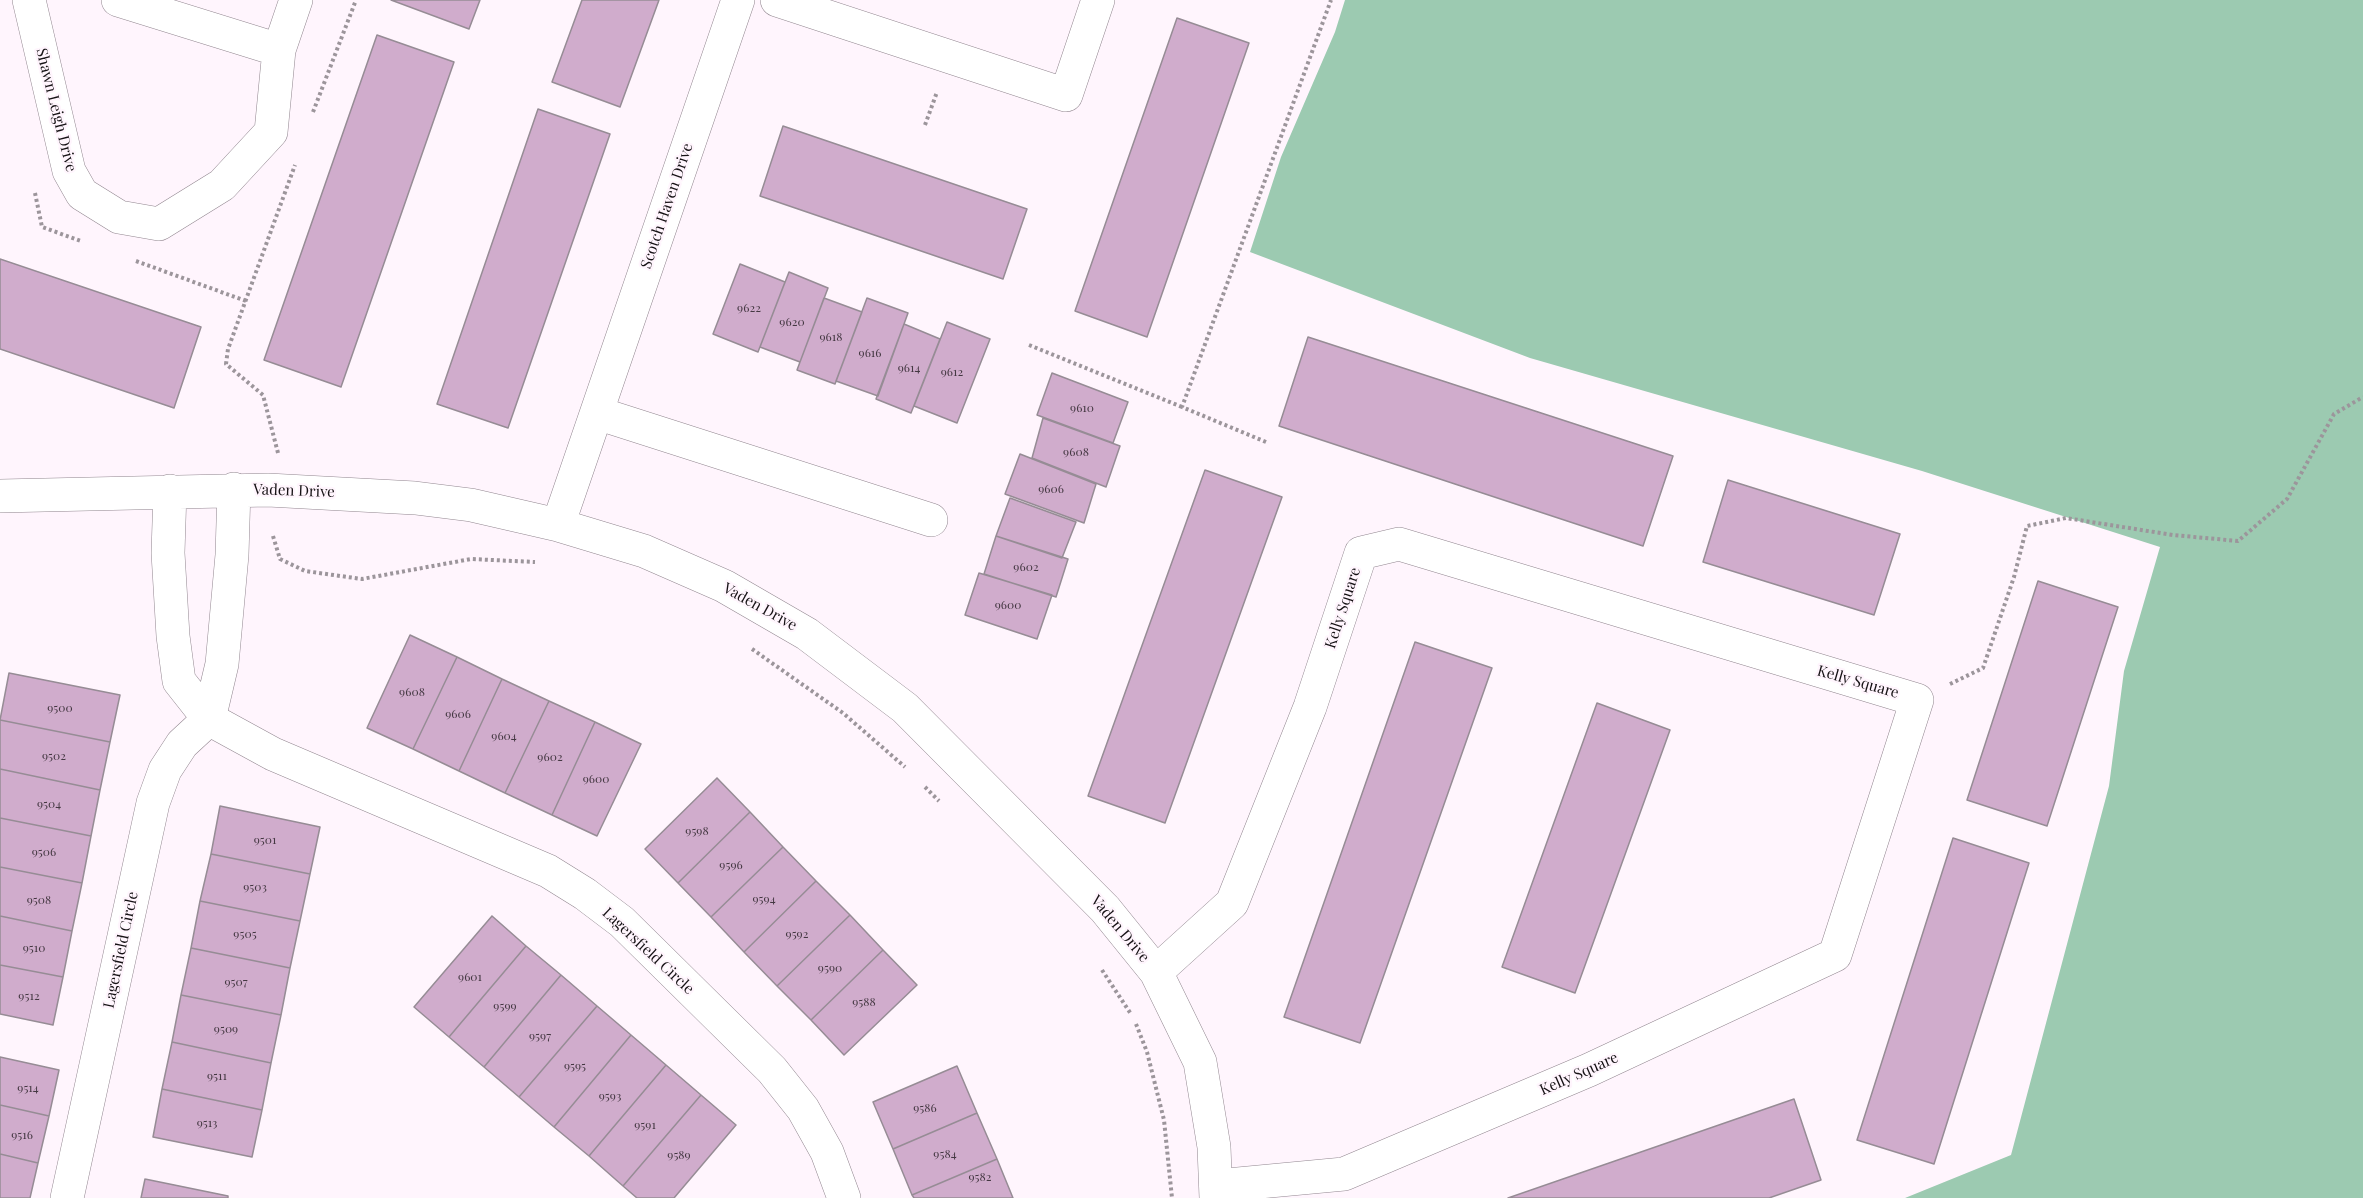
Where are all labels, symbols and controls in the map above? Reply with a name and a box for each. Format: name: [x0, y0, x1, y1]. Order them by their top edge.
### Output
street label: Shawn Leigh Drive: [32, 46, 80, 174]
street label: Scotch Haven Drive: [637, 141, 697, 271]
house number: 9622: [737, 301, 761, 315]
house number: 9620: [779, 315, 805, 329]
house number: 9618: [820, 330, 842, 344]
house number: 9616: [859, 346, 881, 360]
house number: 9614: [898, 361, 920, 375]
house number: 9612: [941, 365, 963, 379]
house number: 9610: [1070, 401, 1094, 415]
house number: 9608: [1063, 445, 1089, 459]
street label: Vaden Drive: [253, 481, 335, 501]
house number: 9606: [1038, 482, 1064, 496]
house number: 9602: [1013, 560, 1039, 574]
street label: Kelly Square: [1321, 565, 1365, 651]
street label: Vaden Drive: [720, 579, 800, 635]
house number: 9600: [995, 598, 1021, 612]
street label: Kelly Square: [1815, 662, 1901, 702]
house number: 9608: [399, 685, 425, 699]
house number: 9500: [47, 701, 73, 715]
house number: 9606: [445, 707, 471, 721]
house number: 9604: [491, 729, 517, 743]
house number: 9502: [42, 749, 66, 763]
house number: 9602: [537, 750, 563, 764]
house number: 9600: [583, 772, 609, 786]
house number: 9504: [37, 797, 61, 811]
house number: 9598: [685, 824, 709, 838]
house number: 9501: [254, 833, 276, 847]
house number: 9506: [32, 845, 56, 859]
house number: 9596: [719, 858, 743, 872]
house number: 9503: [243, 880, 267, 894]
street label: Lagersfield Circle: [100, 890, 142, 1010]
house number: 9594: [752, 892, 776, 906]
street label: Vaden Drive: [1087, 892, 1153, 966]
house number: 9508: [27, 893, 51, 907]
street label: Lagersfield Circle: [598, 904, 698, 998]
house number: 9505: [233, 927, 257, 941]
house number: 9592: [786, 927, 808, 941]
house number: 9510: [23, 941, 45, 955]
house number: 9590: [818, 961, 842, 975]
house number: 9601: [458, 970, 482, 984]
house number: 9507: [224, 975, 248, 989]
house number: 9512: [18, 989, 40, 1003]
house number: 9588: [852, 995, 876, 1009]
house number: 9599: [493, 999, 517, 1013]
house number: 9509: [214, 1022, 238, 1036]
house number: 9597: [529, 1029, 551, 1043]
street label: Kelly Square: [1537, 1049, 1621, 1099]
house number: 9595: [564, 1059, 586, 1073]
house number: 9511: [207, 1069, 227, 1083]
house number: 9514: [17, 1081, 39, 1095]
house number: 9593: [599, 1089, 621, 1103]
house number: 9586: [913, 1101, 937, 1115]
house number: 9513: [197, 1116, 217, 1130]
house number: 9591: [634, 1118, 656, 1132]
house number: 9516: [11, 1128, 33, 1142]
house number: 9584: [933, 1147, 957, 1161]
house number: 9589: [667, 1148, 691, 1162]
house number: 9582: [968, 1170, 992, 1184]

